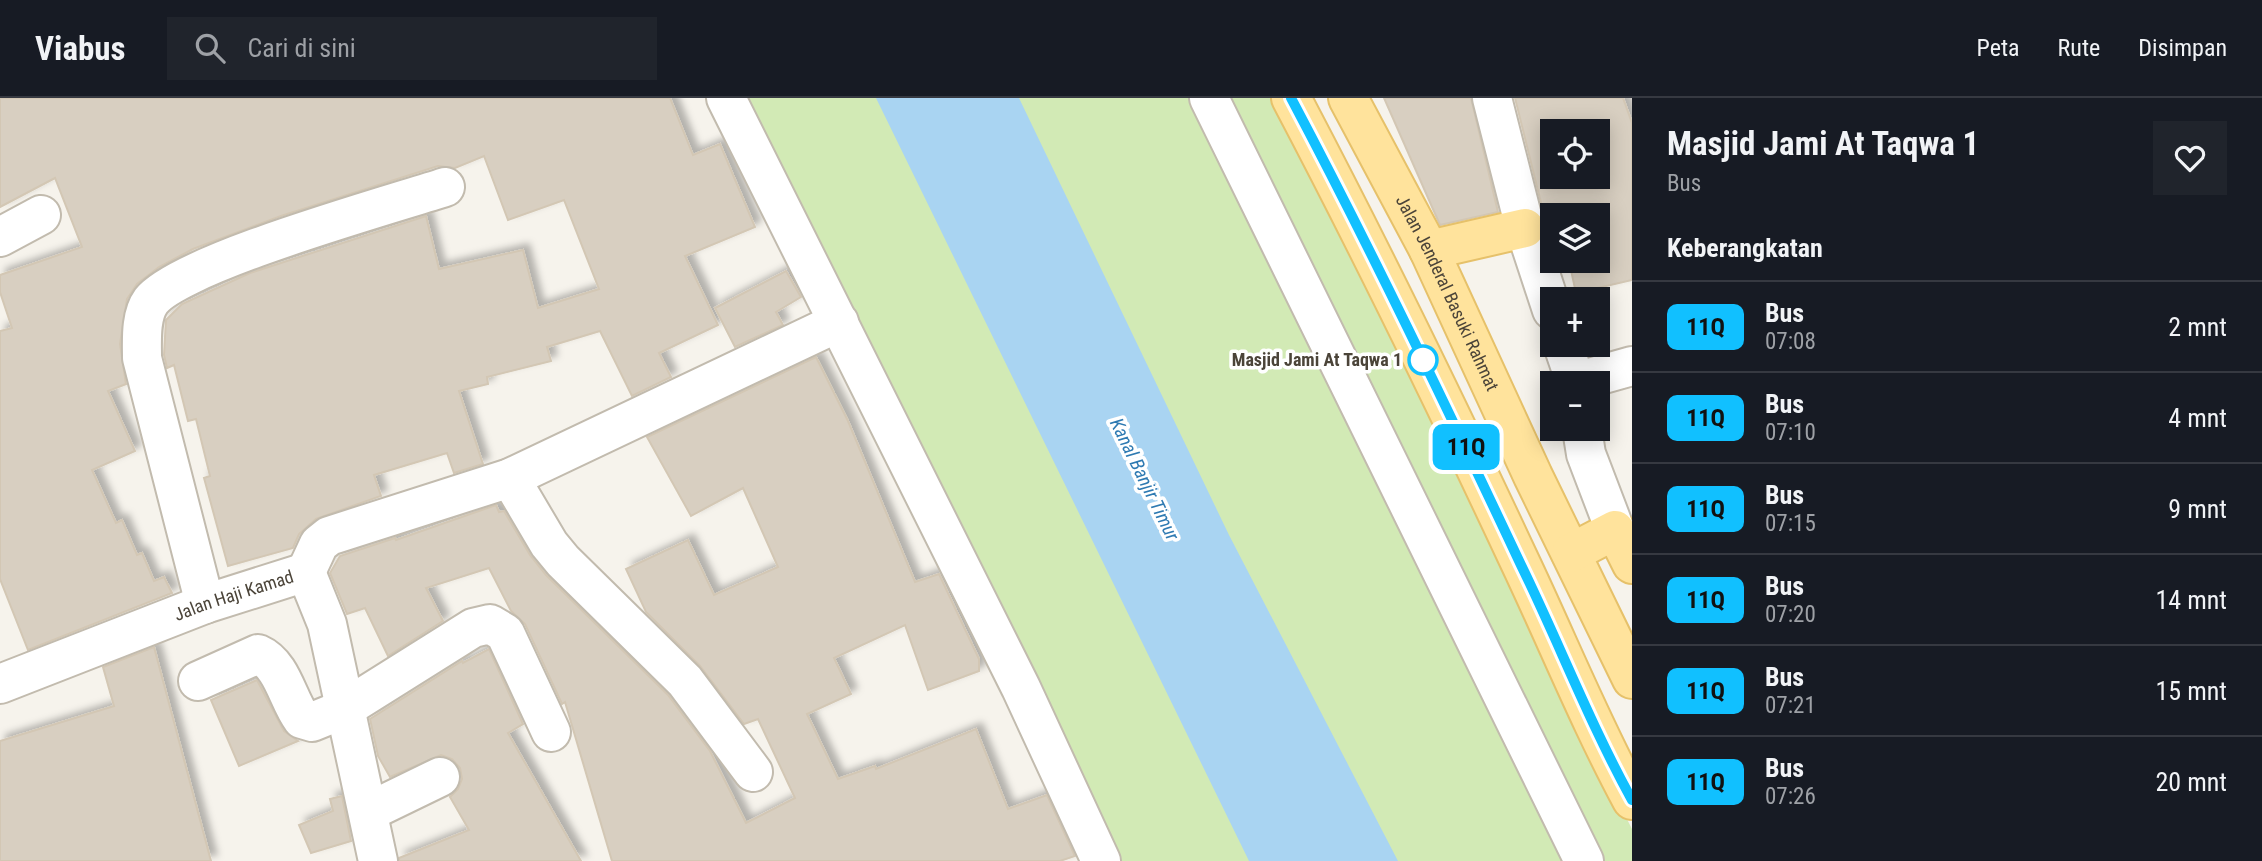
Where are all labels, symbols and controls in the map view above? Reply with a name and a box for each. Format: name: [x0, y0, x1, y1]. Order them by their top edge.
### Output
search box: [167, 17, 657, 80]
text: Viabus: [35, 29, 125, 68]
icon: search: [191, 29, 229, 67]
text: Cari di sini: [247, 33, 356, 63]
text: Peta: [1977, 34, 2020, 62]
text: Rute: [2058, 34, 2100, 62]
text: Disimpan: [2138, 34, 2227, 62]
map controls: [1540, 119, 1610, 441]
button: locate: [1540, 119, 1610, 189]
button: heart: [2153, 121, 2227, 195]
text: Masjid Jami At Taqwa 1: [1667, 124, 1979, 163]
text: Bus: [1667, 170, 1701, 197]
street label: Jalan Jenderal Basuki Rahmat: [1392, 191, 1503, 394]
button: layers: [1540, 203, 1610, 273]
text: Keberangkatan: [1667, 233, 1823, 263]
button: +: [1540, 287, 1610, 357]
text: Bus: [1765, 298, 1804, 328]
text: 2 mnt: [2168, 312, 2227, 342]
text: 11Q: [1686, 313, 1725, 341]
text: 07:08: [1765, 328, 1816, 355]
marker: Masjid Jami At Taqwa 1: [1408, 345, 1438, 375]
place label: Masjid Jami At Taqwa 1: [1232, 349, 1402, 370]
button: −: [1540, 371, 1610, 441]
text: Bus: [1765, 389, 1804, 419]
text: 4 mnt: [2168, 403, 2227, 433]
text: 11Q: [1686, 404, 1725, 432]
water label: Kanal Banjir Timur: [1105, 414, 1184, 544]
text: 07:10: [1765, 419, 1816, 446]
line badge: 11Q: [1426, 424, 1506, 470]
text: 11Q: [1447, 433, 1485, 461]
text: Bus: [1765, 480, 1804, 510]
text: 9 mnt: [2168, 494, 2227, 524]
text: 11Q: [1686, 495, 1725, 523]
text: 07:15: [1765, 510, 1816, 537]
street label: Jalan Haji Kamad: [171, 566, 296, 625]
text: Bus: [1765, 571, 1804, 601]
text: 14 mnt: [2156, 585, 2227, 615]
text: 11Q: [1686, 586, 1725, 614]
text: 07:20: [1765, 601, 1816, 628]
text: Bus: [1765, 662, 1804, 692]
text: 15 mnt: [2156, 676, 2227, 706]
text: 11Q: [1686, 677, 1725, 705]
text: 07:21: [1765, 692, 1816, 719]
text: Bus: [1765, 753, 1804, 783]
text: 20 mnt: [2156, 767, 2227, 797]
text: 11Q: [1686, 768, 1725, 796]
text: 07:26: [1765, 783, 1816, 810]

